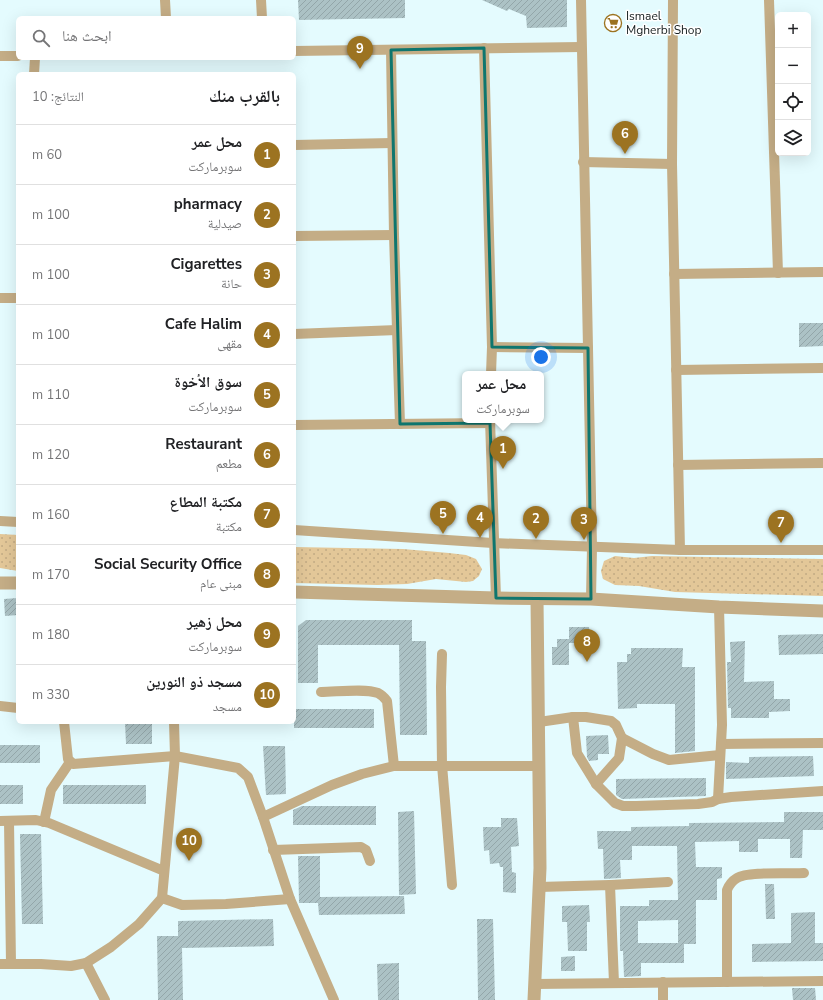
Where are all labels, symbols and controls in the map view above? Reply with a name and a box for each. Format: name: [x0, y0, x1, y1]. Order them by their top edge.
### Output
place label: Ismael Mgherbi Shop: [626, 8, 702, 38]
map controls: [775, 12, 811, 156]
button: +: [775, 12, 811, 48]
supermarket icon: Ismael Mgherbi Shop: [603, 13, 623, 33]
search box: [16, 16, 296, 60]
text: ابحث هنا: [62, 26, 112, 46]
icon: search: [30, 27, 52, 49]
pin: 9: [347, 36, 373, 69]
button: −: [775, 48, 811, 84]
button: locate: [775, 84, 811, 120]
text: بالقرب منك: [209, 85, 280, 108]
text: النتائج: 10: [32, 88, 84, 106]
button: layers: [775, 120, 811, 156]
pin: 6: [612, 121, 638, 154]
text: محل عمر: [192, 132, 242, 152]
text: 60 m: [32, 146, 62, 164]
text: 1: [263, 146, 271, 164]
text: سوبرماركت: [188, 158, 242, 176]
text: pharmacy: [174, 194, 242, 214]
text: 100 m: [32, 206, 70, 224]
text: 2: [263, 206, 271, 224]
text: صيدلية: [208, 215, 242, 233]
text: Cigarettes: [170, 254, 242, 274]
text: 100 m: [32, 266, 70, 284]
text: 3: [263, 266, 271, 284]
text: حانة: [221, 275, 242, 293]
text: Cafe Halim: [165, 314, 242, 334]
text: 100 m: [32, 326, 70, 344]
text: 4: [263, 326, 271, 344]
text: مقهى: [217, 335, 242, 353]
your location: [531, 347, 551, 367]
popup: [462, 371, 544, 423]
text: سوق الأخوة: [174, 372, 242, 392]
text: محل عمر: [476, 374, 526, 394]
text: 110 m: [32, 386, 70, 404]
text: 5: [263, 386, 271, 404]
text: سوبرماركت: [188, 398, 242, 416]
text: سوبرماركت: [476, 400, 530, 418]
text: Restaurant: [165, 434, 242, 454]
pin: 1: [490, 436, 516, 469]
text: 120 m: [32, 446, 70, 464]
text: 6: [263, 446, 271, 464]
text: مطعم: [216, 455, 242, 473]
text: مكتبة المطاع: [169, 492, 242, 512]
pin: 5: [430, 501, 456, 534]
pin: 4: [467, 505, 493, 538]
text: 160 m: [32, 506, 70, 524]
text: 7: [263, 506, 271, 524]
pin: 2: [523, 506, 549, 539]
pin: 3: [571, 507, 597, 540]
pin: 7: [768, 510, 794, 543]
text: مكتبة: [216, 518, 242, 536]
text: Social Security Office: [94, 554, 242, 574]
text: 170 m: [32, 566, 70, 584]
text: 8: [263, 566, 271, 584]
text: مبنى عام: [200, 575, 242, 593]
text: محل زهير: [187, 612, 242, 632]
text: 180 m: [32, 626, 70, 644]
text: 9: [263, 626, 271, 644]
pin: 8: [574, 629, 600, 662]
text: سوبرماركت: [188, 638, 242, 656]
text: مسجد ذو النورين: [146, 672, 242, 692]
text: 330 m: [32, 686, 70, 704]
text: 10: [259, 686, 275, 704]
text: مسجد: [213, 698, 242, 716]
pin: 10: [176, 828, 202, 861]

